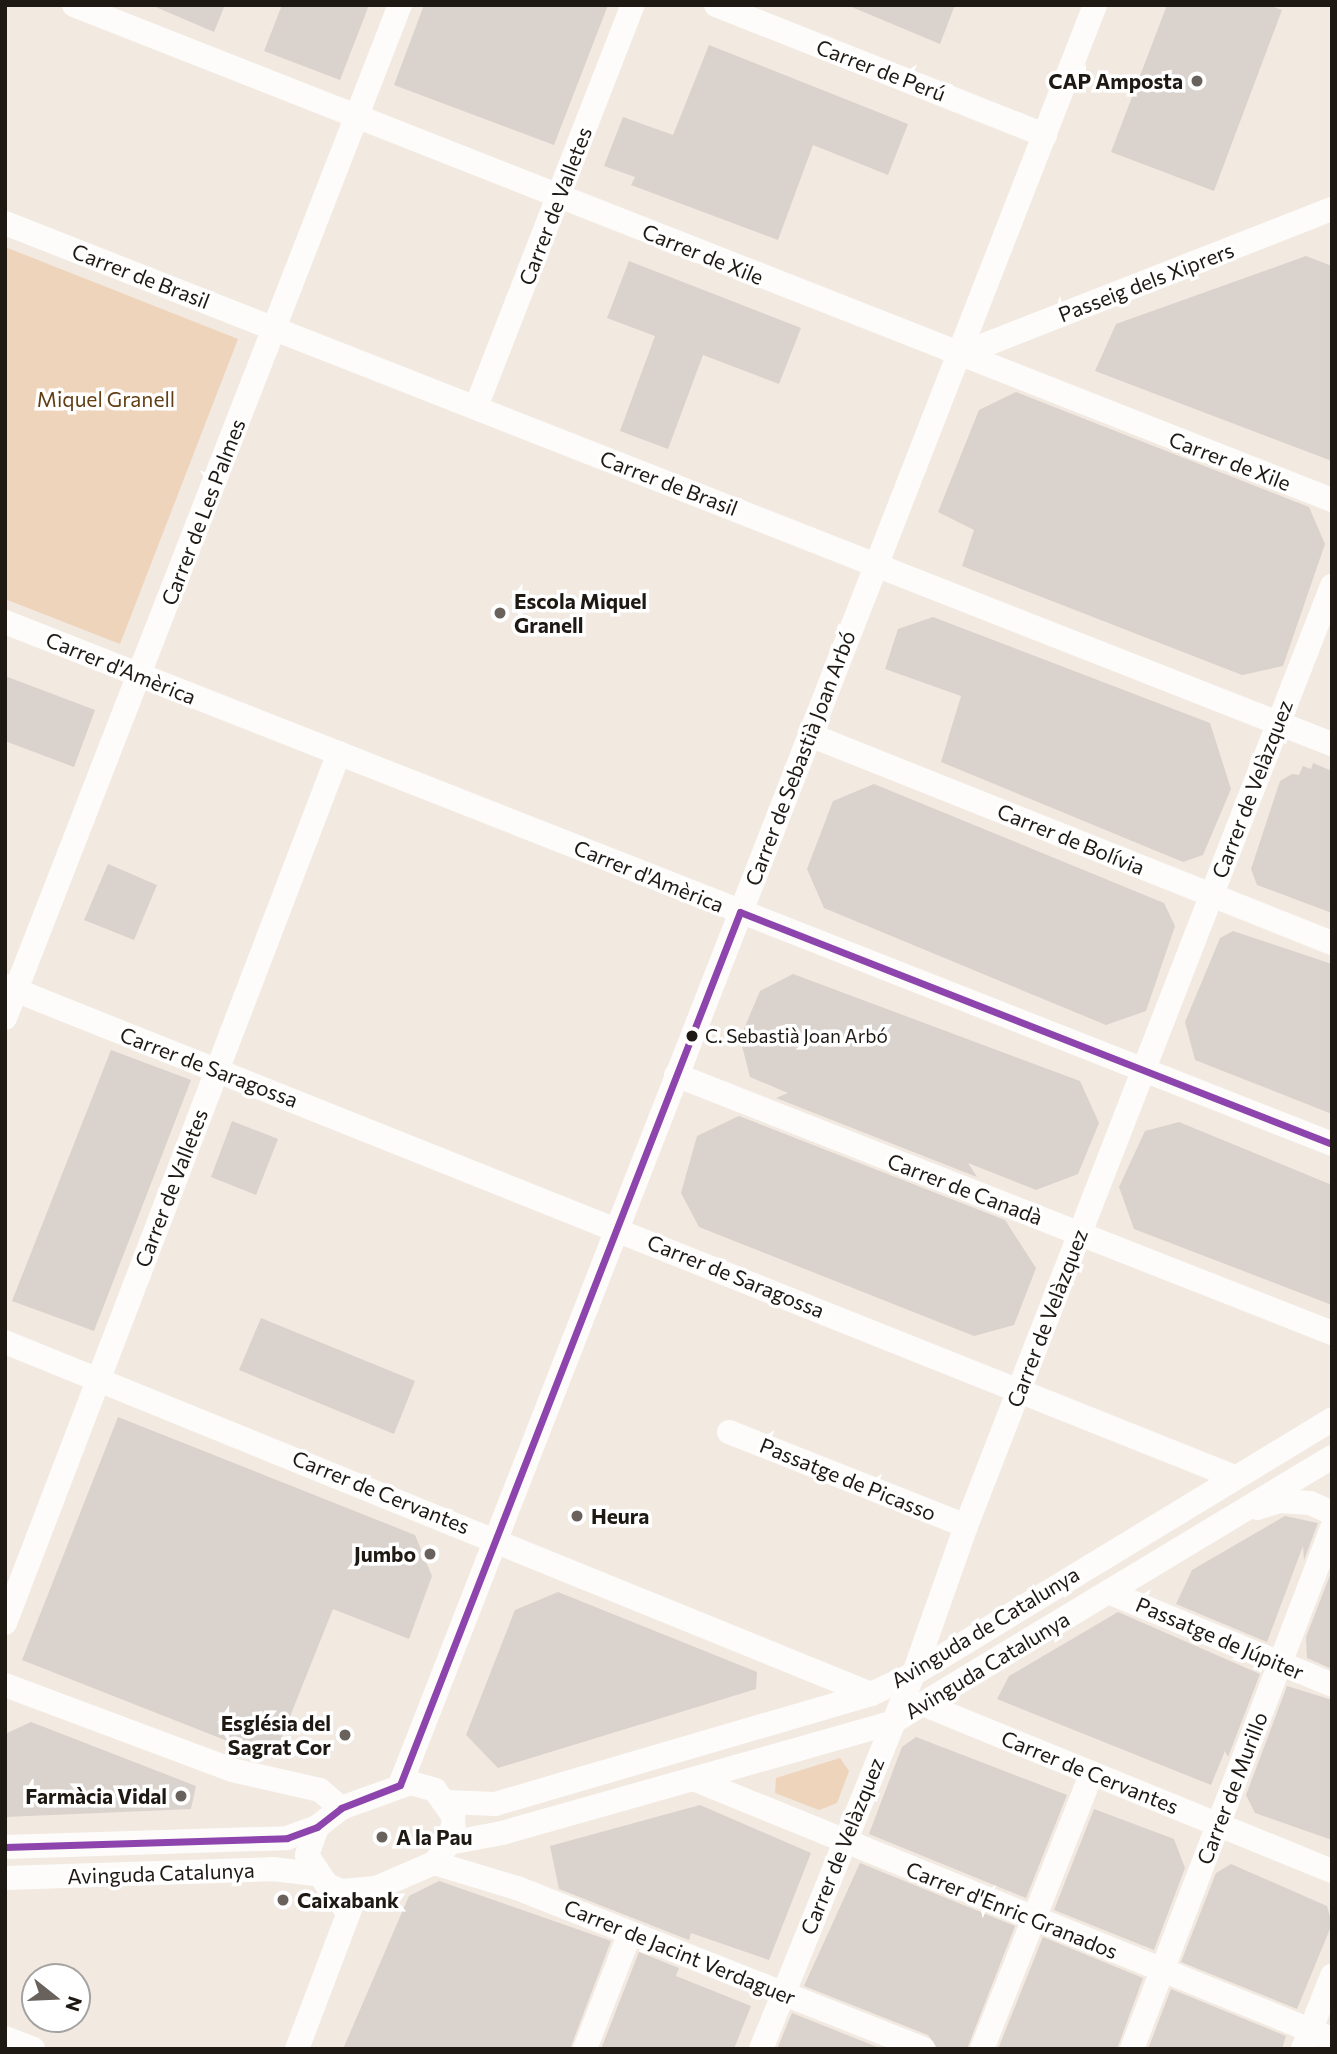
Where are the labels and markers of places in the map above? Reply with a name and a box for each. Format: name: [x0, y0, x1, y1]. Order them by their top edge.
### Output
place label: CAP Amposta: [1048, 68, 1183, 94]
marker: CAP Amposta: [1189, 73, 1205, 89]
place label: Escola Miquel Granell: [514, 588, 647, 638]
marker: Escola Miquel Granell: [492, 605, 508, 621]
place label: C. Sebastià Joan Arbó: [705, 1025, 888, 1047]
marker: C. Sebastià Joan Arbó: [685, 1029, 699, 1043]
place label: Heura: [591, 1503, 649, 1529]
marker: Heura: [569, 1508, 585, 1524]
place label: Jumbo: [354, 1541, 416, 1567]
marker: Jumbo: [422, 1546, 438, 1562]
place label: Església del Sagrat Cor: [221, 1710, 331, 1760]
marker: Església del Sagrat Cor: [337, 1727, 353, 1743]
place label: Farmàcia Vidal: [25, 1783, 167, 1809]
marker: Farmàcia Vidal: [173, 1788, 189, 1804]
place label: A la Pau: [396, 1824, 473, 1850]
marker: A la Pau: [374, 1829, 390, 1845]
place label: Caixabank: [297, 1887, 399, 1913]
marker: Caixabank: [275, 1892, 291, 1908]

